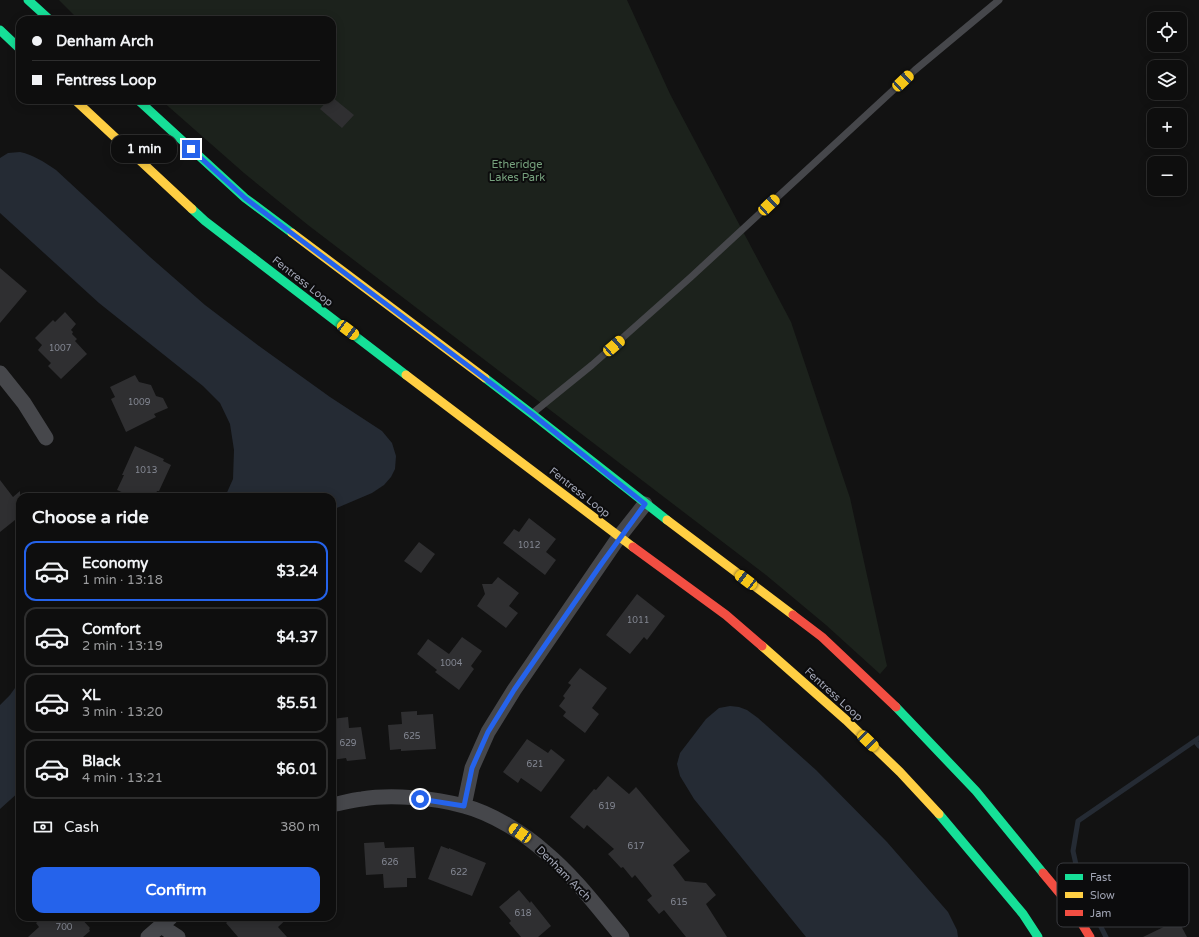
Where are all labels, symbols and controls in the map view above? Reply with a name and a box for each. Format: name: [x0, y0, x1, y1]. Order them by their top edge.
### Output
map controls: [1147, 12, 1187, 196]
button: locate: [1147, 12, 1187, 52]
text: Denham Arch: [56, 32, 154, 50]
button: layers: [1147, 60, 1187, 100]
car: [890, 68, 916, 94]
text: Fentress Loop: [56, 71, 156, 89]
button: +: [1147, 108, 1187, 148]
callout: 1 min: [111, 135, 177, 163]
route end: [182, 140, 200, 158]
text: 1 min: [127, 141, 161, 157]
button: −: [1147, 156, 1187, 196]
park label: Etheridge Lakes Park: [489, 158, 545, 184]
car: [756, 192, 782, 218]
street label: Fentress Loop: [270, 254, 336, 309]
car: [335, 318, 361, 342]
car: [601, 334, 627, 358]
house number: 1007: [49, 343, 72, 354]
house number: 1009: [128, 397, 151, 408]
house number: 1013: [135, 465, 157, 476]
street label: Fentress Loop: [547, 465, 613, 520]
text: Choose a ride: [32, 506, 149, 528]
house number: 1012: [518, 540, 540, 551]
icon: car: [34, 553, 70, 589]
text: Economy: [82, 554, 148, 572]
text: $3.24: [277, 562, 318, 580]
car: [733, 568, 759, 592]
text: 1 min · 13:18: [82, 572, 163, 588]
house number: 1011: [627, 615, 649, 626]
icon: car: [34, 619, 70, 655]
text: Comfort: [82, 620, 141, 638]
text: $4.37: [277, 628, 318, 646]
text: 2 min · 13:19: [82, 638, 163, 654]
house number: 1004: [440, 658, 463, 669]
street label: Fentress Loop: [802, 665, 865, 724]
icon: car: [34, 685, 70, 721]
text: XL: [82, 686, 101, 704]
text: $5.51: [277, 694, 318, 712]
text: 3 min · 13:20: [82, 704, 163, 720]
car: [855, 728, 881, 754]
house number: 625: [404, 731, 421, 742]
house number: 629: [340, 738, 357, 749]
icon: car: [34, 751, 70, 787]
text: Black: [82, 752, 121, 770]
house number: 621: [527, 759, 543, 770]
text: $6.01: [277, 760, 318, 778]
text: 4 min · 13:21: [82, 770, 163, 786]
route start: [411, 790, 429, 808]
house number: 619: [599, 801, 616, 812]
icon: cash: [32, 816, 54, 838]
text: Cash: [64, 818, 99, 836]
text: 380 m: [280, 819, 320, 835]
car: [507, 821, 533, 845]
house number: 617: [628, 841, 645, 852]
street label: Denham Arch: [534, 843, 594, 903]
house number: 626: [382, 857, 399, 868]
legend: [1057, 863, 1189, 927]
button: Confirm: [32, 867, 320, 913]
house number: 622: [451, 867, 467, 878]
text: Fast: [1090, 871, 1111, 884]
text: Slow: [1090, 889, 1115, 902]
house number: 615: [671, 897, 688, 908]
text: Jam: [1090, 907, 1111, 920]
house number: 618: [515, 908, 532, 919]
house number: 700: [56, 922, 73, 933]

